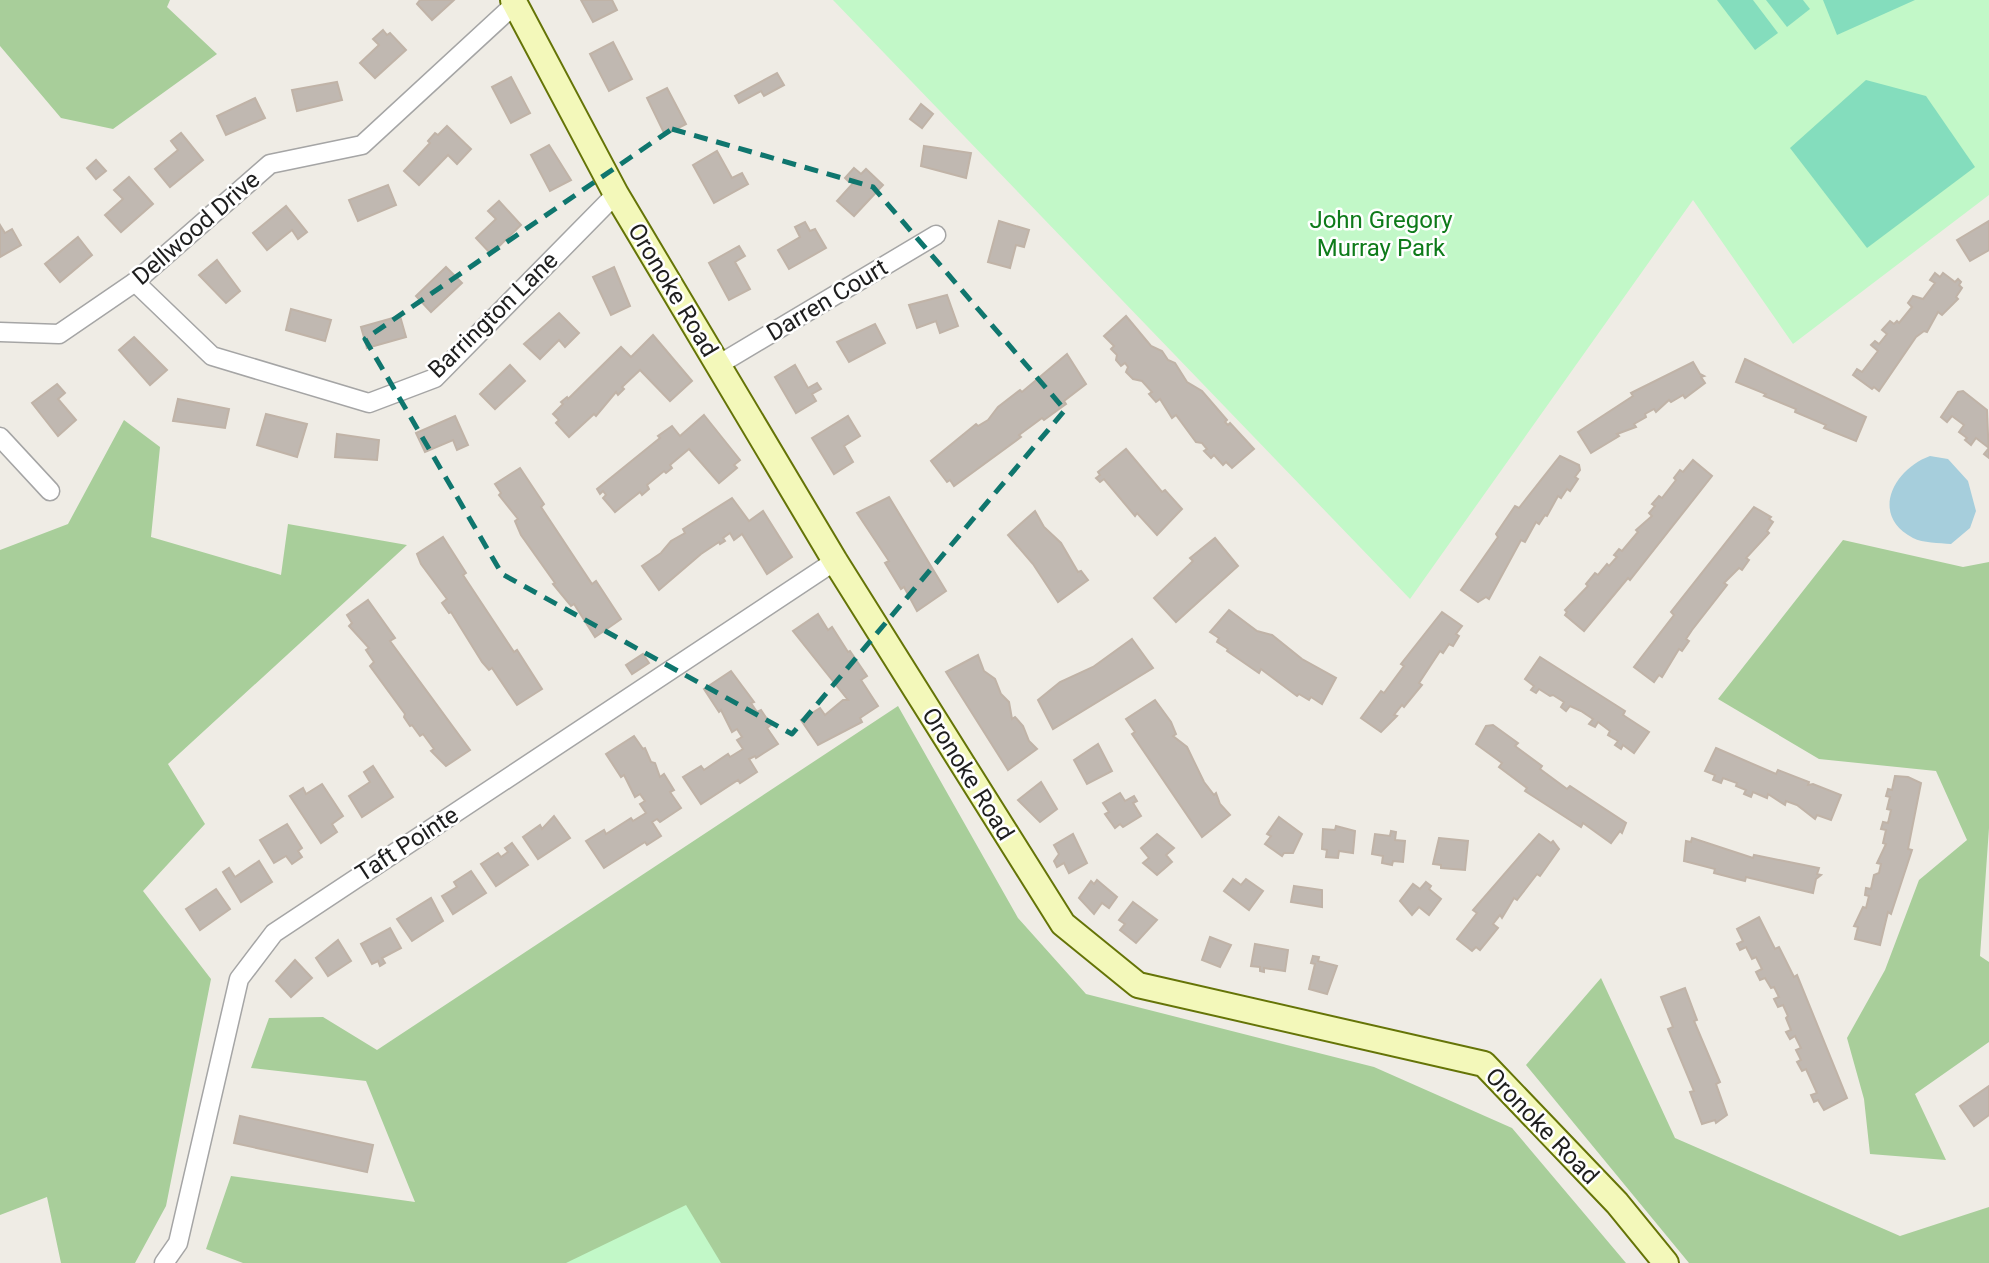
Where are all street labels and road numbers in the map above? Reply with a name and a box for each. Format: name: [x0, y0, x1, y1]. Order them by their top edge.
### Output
street label: Dellwood Drive: [127, 165, 265, 291]
street label: Oronoke Road: [622, 218, 724, 362]
street label: Barrington Lane: [422, 246, 564, 384]
street label: Darren Court: [762, 253, 893, 347]
street label: Oronoke Road: [916, 703, 1020, 845]
street label: Taft Pointe: [351, 801, 463, 887]
street label: Oronoke Road: [1480, 1062, 1604, 1190]

